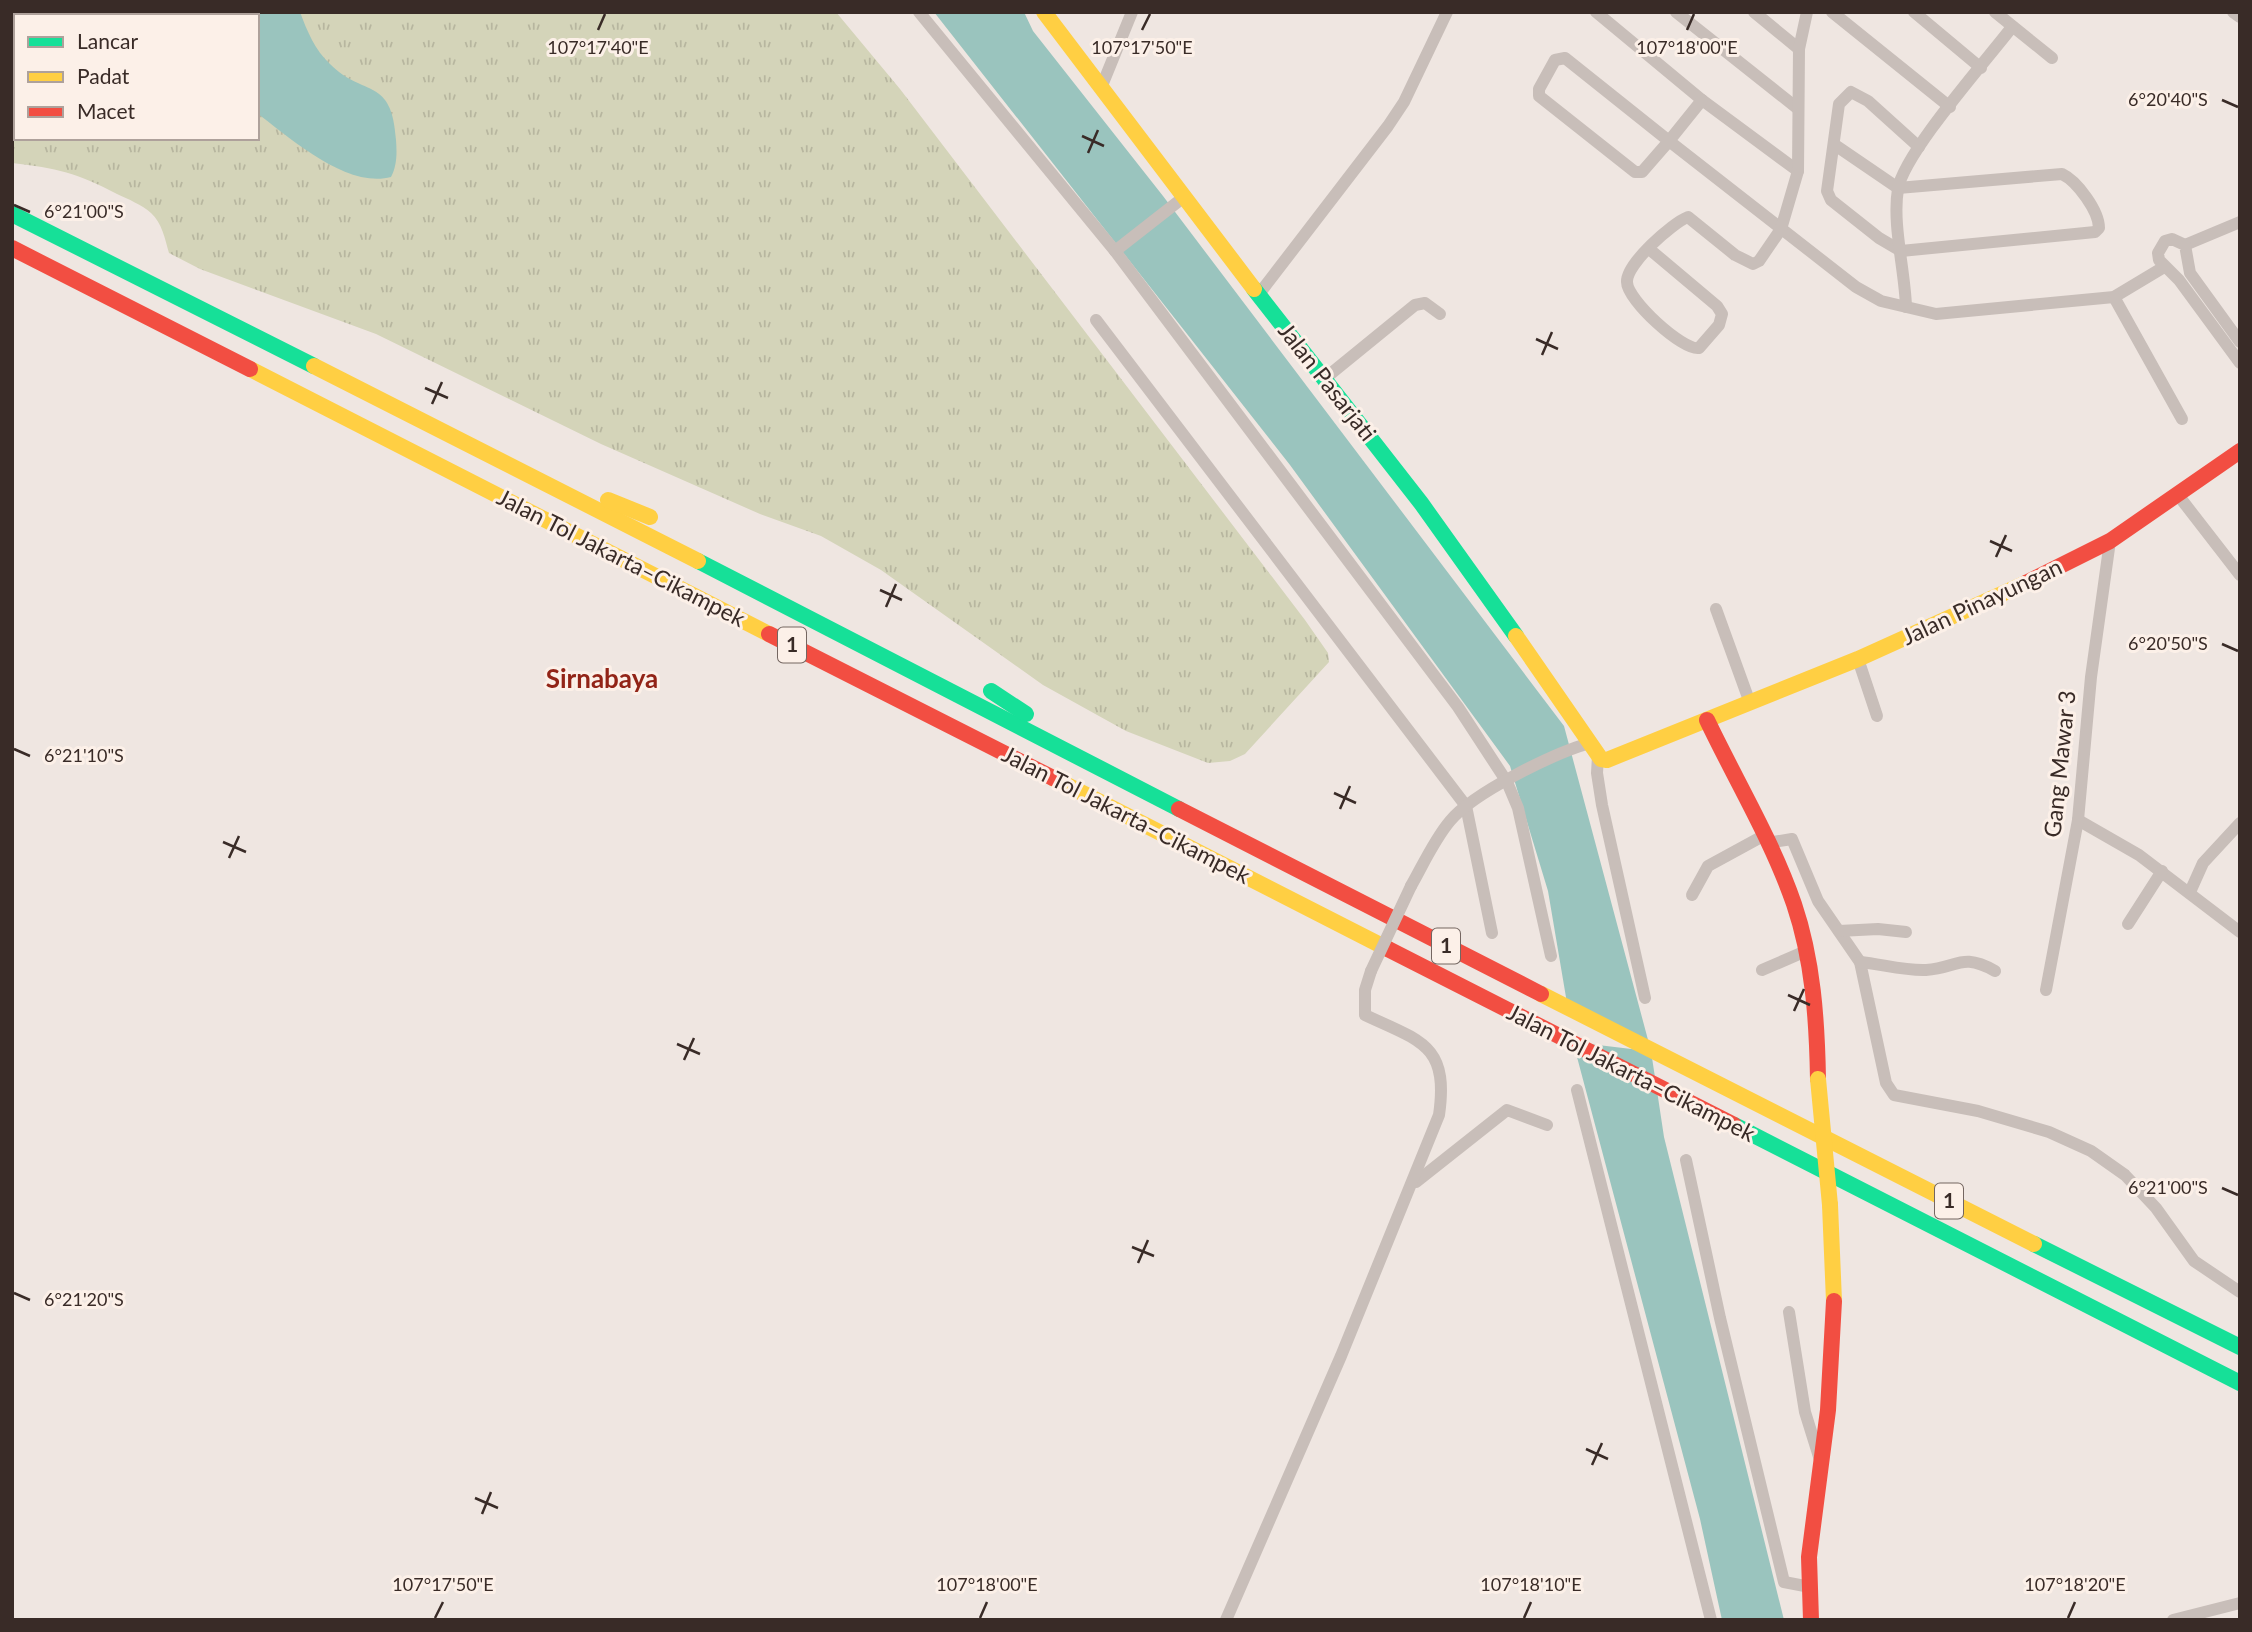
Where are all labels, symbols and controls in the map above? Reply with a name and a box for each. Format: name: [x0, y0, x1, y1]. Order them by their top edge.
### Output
legend: [14, 14, 259, 140]
text: Lancar: [77, 28, 138, 53]
text: 107°17'40"E: [547, 36, 649, 58]
text: 107°17'50"E: [1091, 36, 1193, 58]
text: 107°18'00"E: [1636, 36, 1738, 58]
text: Padat: [77, 63, 130, 88]
text: 6°20'40"S: [2128, 88, 2208, 110]
text: Macet: [77, 98, 135, 123]
text: 6°21'00"S: [44, 200, 124, 222]
street label: Jalan Pasarjati: [1273, 317, 1382, 446]
street label: Jalan Tol Jakarta–Cikampek: [493, 482, 751, 632]
street label: Jalan Pinayungan: [1897, 552, 2066, 650]
road number: 1: [778, 628, 806, 662]
text: 6°20'50"S: [2128, 632, 2208, 654]
district label: Sirnabaya: [546, 662, 658, 694]
street label: Gang Mawar 3: [2037, 689, 2081, 839]
street label: Jalan Tol Jakarta–Cikampek: [998, 739, 1256, 889]
text: 6°21'10"S: [44, 744, 124, 766]
road number: 1: [1432, 928, 1460, 964]
street label: Jalan Tol Jakarta–Cikampek: [1503, 997, 1761, 1147]
text: 6°21'00"S: [2128, 1176, 2208, 1198]
road number: 1: [1935, 1184, 1963, 1218]
text: 6°21'20"S: [44, 1288, 124, 1310]
text: 107°17'50"E: [392, 1573, 494, 1595]
text: 107°18'00"E: [936, 1573, 1038, 1595]
text: 107°18'10"E: [1480, 1573, 1582, 1595]
text: 107°18'20"E: [2024, 1573, 2126, 1595]

